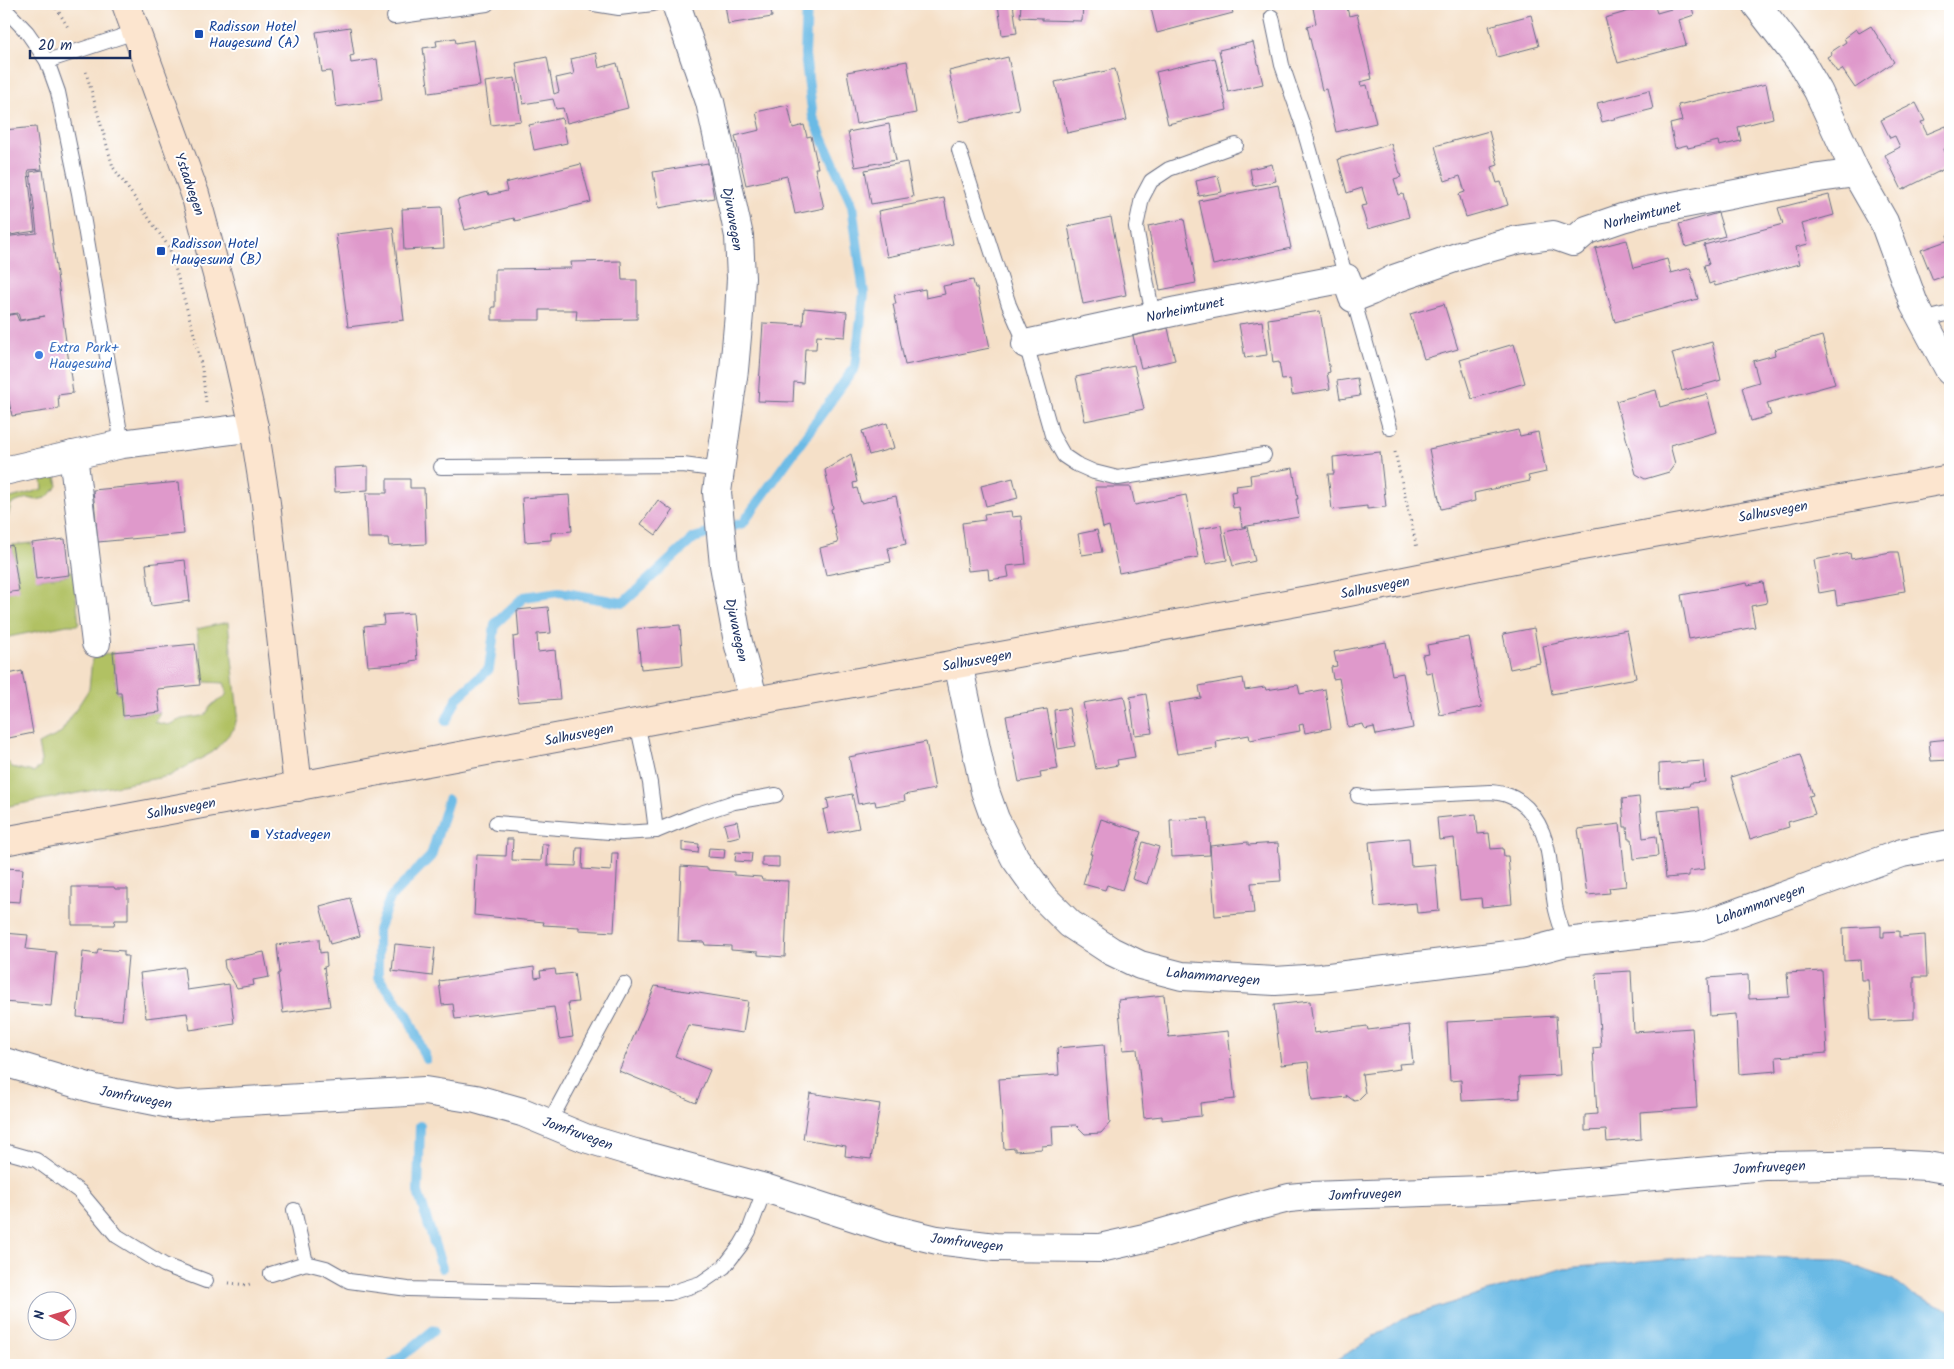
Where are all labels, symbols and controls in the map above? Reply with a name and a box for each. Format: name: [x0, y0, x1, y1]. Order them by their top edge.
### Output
place label: Radisson Hotel Haugesund (A): [209, 16, 300, 54]
scale bar: [30, 28, 130, 60]
marker: Radisson Hotel Haugesund (A): [193, 28, 205, 40]
text: 20 m: [38, 34, 72, 58]
street label: Ystadvegen: [168, 150, 210, 219]
street label: Djuvavegen: [716, 186, 748, 253]
street label: Norheimtunet: [1601, 195, 1684, 236]
place label: Radisson Hotel Haugesund (B): [171, 233, 262, 271]
marker: Radisson Hotel Haugesund (B): [155, 245, 167, 257]
street label: Norheimtunet: [1144, 291, 1227, 329]
place label: Extra Park+ Haugesund: [49, 337, 120, 375]
marker: Extra Park+ Haugesund: [33, 349, 45, 361]
street label: Salhusvegen: [1737, 495, 1810, 529]
street label: Salhusvegen: [1339, 570, 1412, 605]
street label: Djuvavegen: [719, 596, 753, 664]
street label: Salhusvegen: [941, 644, 1014, 678]
street label: Salhusvegen: [543, 717, 616, 752]
street label: Salhusvegen: [145, 792, 218, 826]
place label: Ystadvegen: [265, 824, 331, 846]
marker: Ystadvegen: [249, 828, 261, 840]
street label: Lahammarvegen: [1712, 878, 1808, 931]
street label: Lahammarvegen: [1165, 962, 1261, 992]
street label: Jomfruvegen: [98, 1080, 174, 1116]
street label: Jomfruvegen: [539, 1111, 616, 1157]
street label: Jomfruvegen: [1732, 1155, 1806, 1181]
street label: Jomfruvegen: [1328, 1183, 1402, 1207]
street label: Jomfruvegen: [929, 1228, 1005, 1258]
north arrow: [28, 1292, 78, 1342]
text: N: [29, 1309, 51, 1320]

